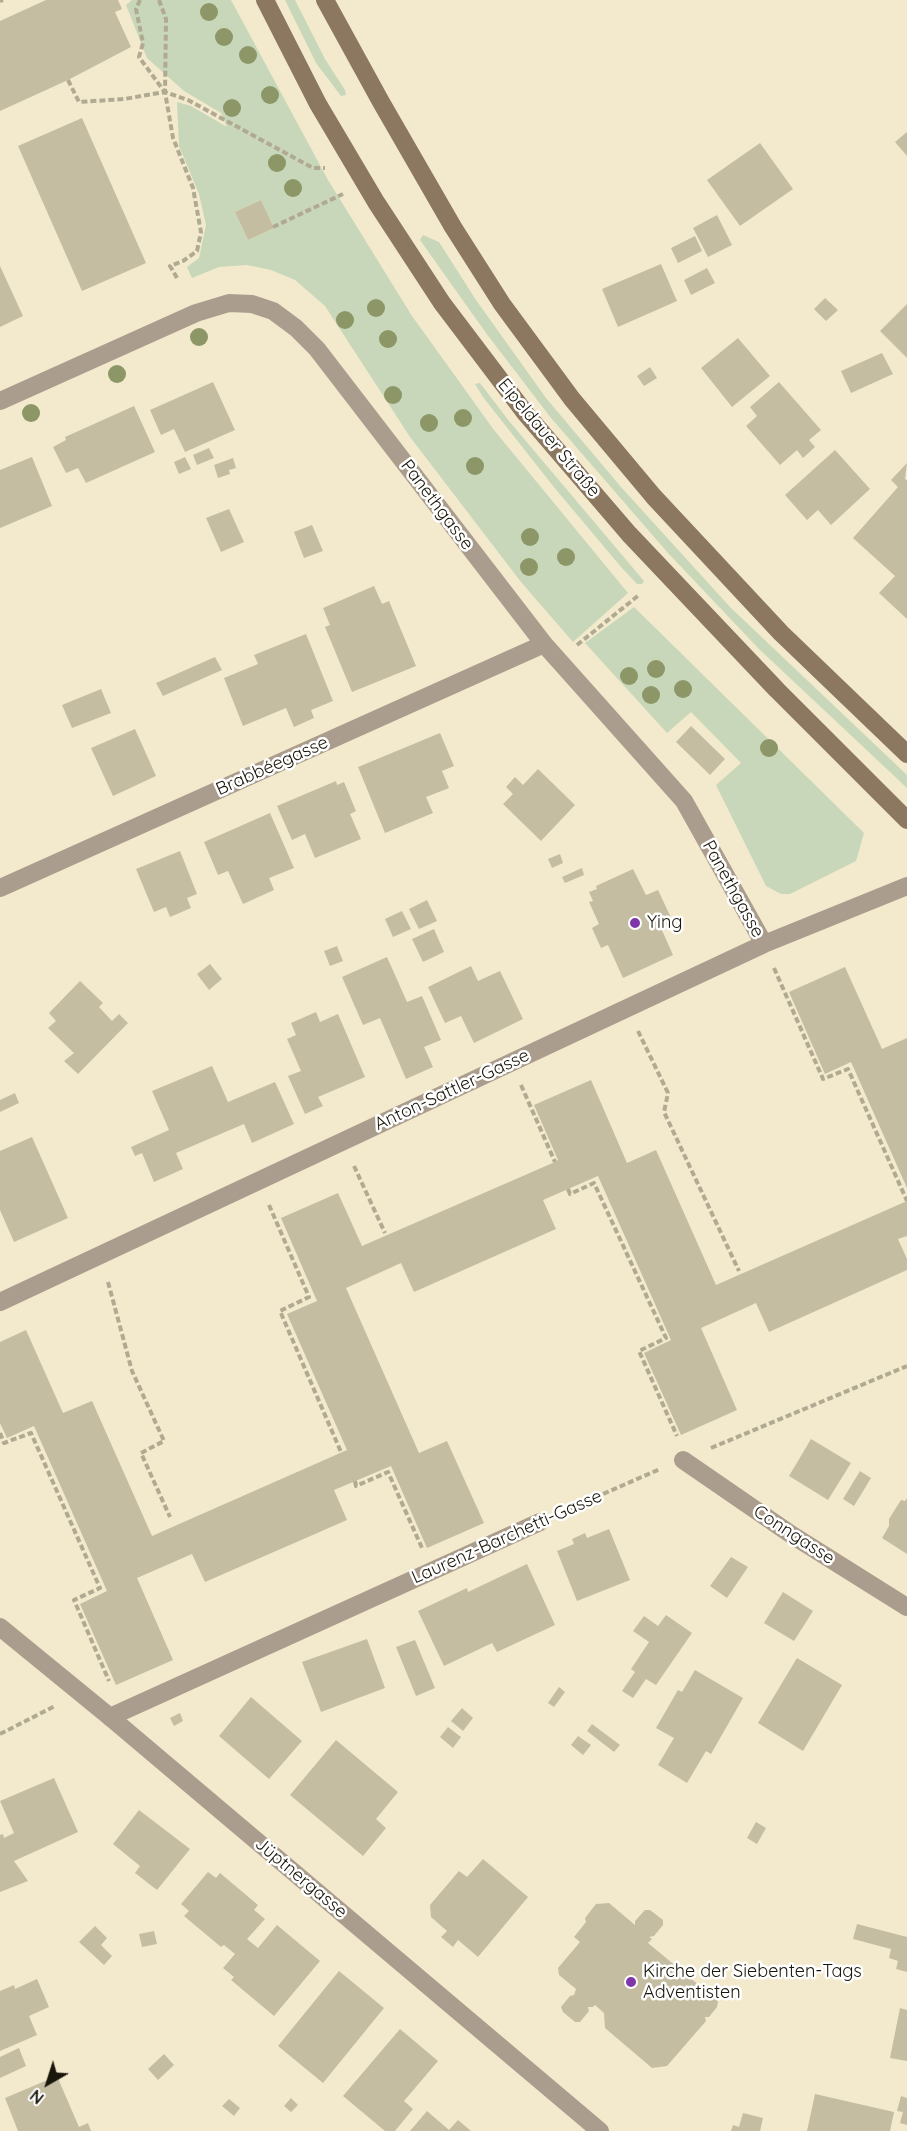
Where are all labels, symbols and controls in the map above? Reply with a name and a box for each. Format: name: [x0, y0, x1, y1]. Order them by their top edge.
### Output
street label: Eipeldauer Straße: [493, 374, 605, 502]
street label: Panethgasse: [396, 456, 478, 554]
street label: Brabbéegasse: [213, 732, 331, 800]
street label: Panethgasse: [697, 837, 769, 941]
place label: Ying: [647, 912, 683, 934]
marker: Ying: [628, 916, 642, 930]
street label: Anton-Sattler-Gasse: [371, 1045, 533, 1135]
street label: Laurenz-Barchetti-Gasse: [409, 1485, 605, 1589]
street label: Conngasse: [749, 1501, 839, 1569]
street label: Jüptnergasse: [250, 1833, 352, 1923]
place label: Kirche der Siebenten-Tags Adventisten: [643, 1961, 862, 2004]
marker: Kirche der Siebenten-Tags Adventisten: [624, 1975, 638, 1989]
north arrow: [18, 2053, 78, 2113]
text: N: [26, 2086, 48, 2108]

